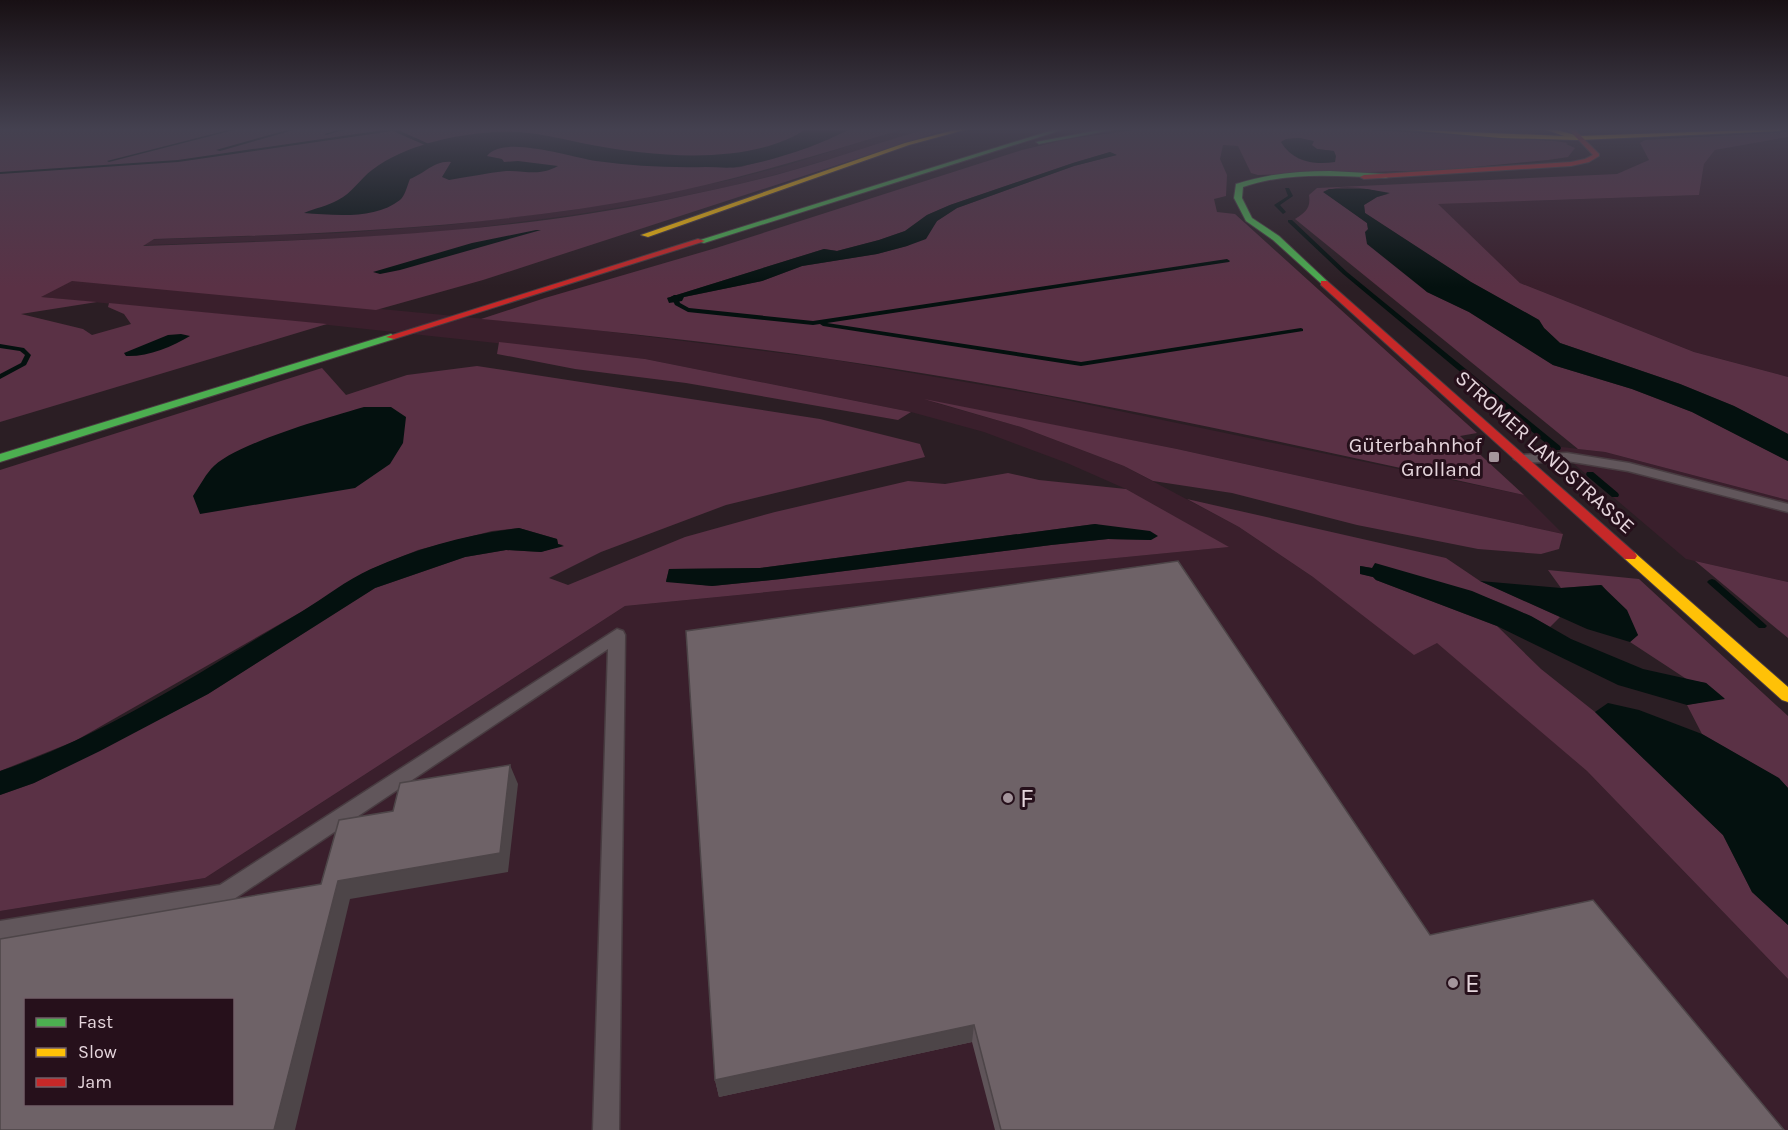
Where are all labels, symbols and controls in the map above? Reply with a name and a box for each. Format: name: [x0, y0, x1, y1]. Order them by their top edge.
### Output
street label: STROMER LANDSTRASSE: [1451, 365, 1639, 539]
place label: Güterbahnhof Grolland: [1349, 433, 1483, 481]
marker: Güterbahnhof Grolland: [1487, 450, 1501, 464]
place label: F: [1020, 783, 1034, 814]
marker: F: [1001, 791, 1015, 805]
place label: E: [1465, 968, 1480, 999]
marker: E: [1446, 976, 1460, 990]
legend: [24, 998, 234, 1106]
text: Fast: [78, 1011, 113, 1033]
text: Slow: [78, 1041, 117, 1063]
text: Jam: [78, 1071, 112, 1093]

